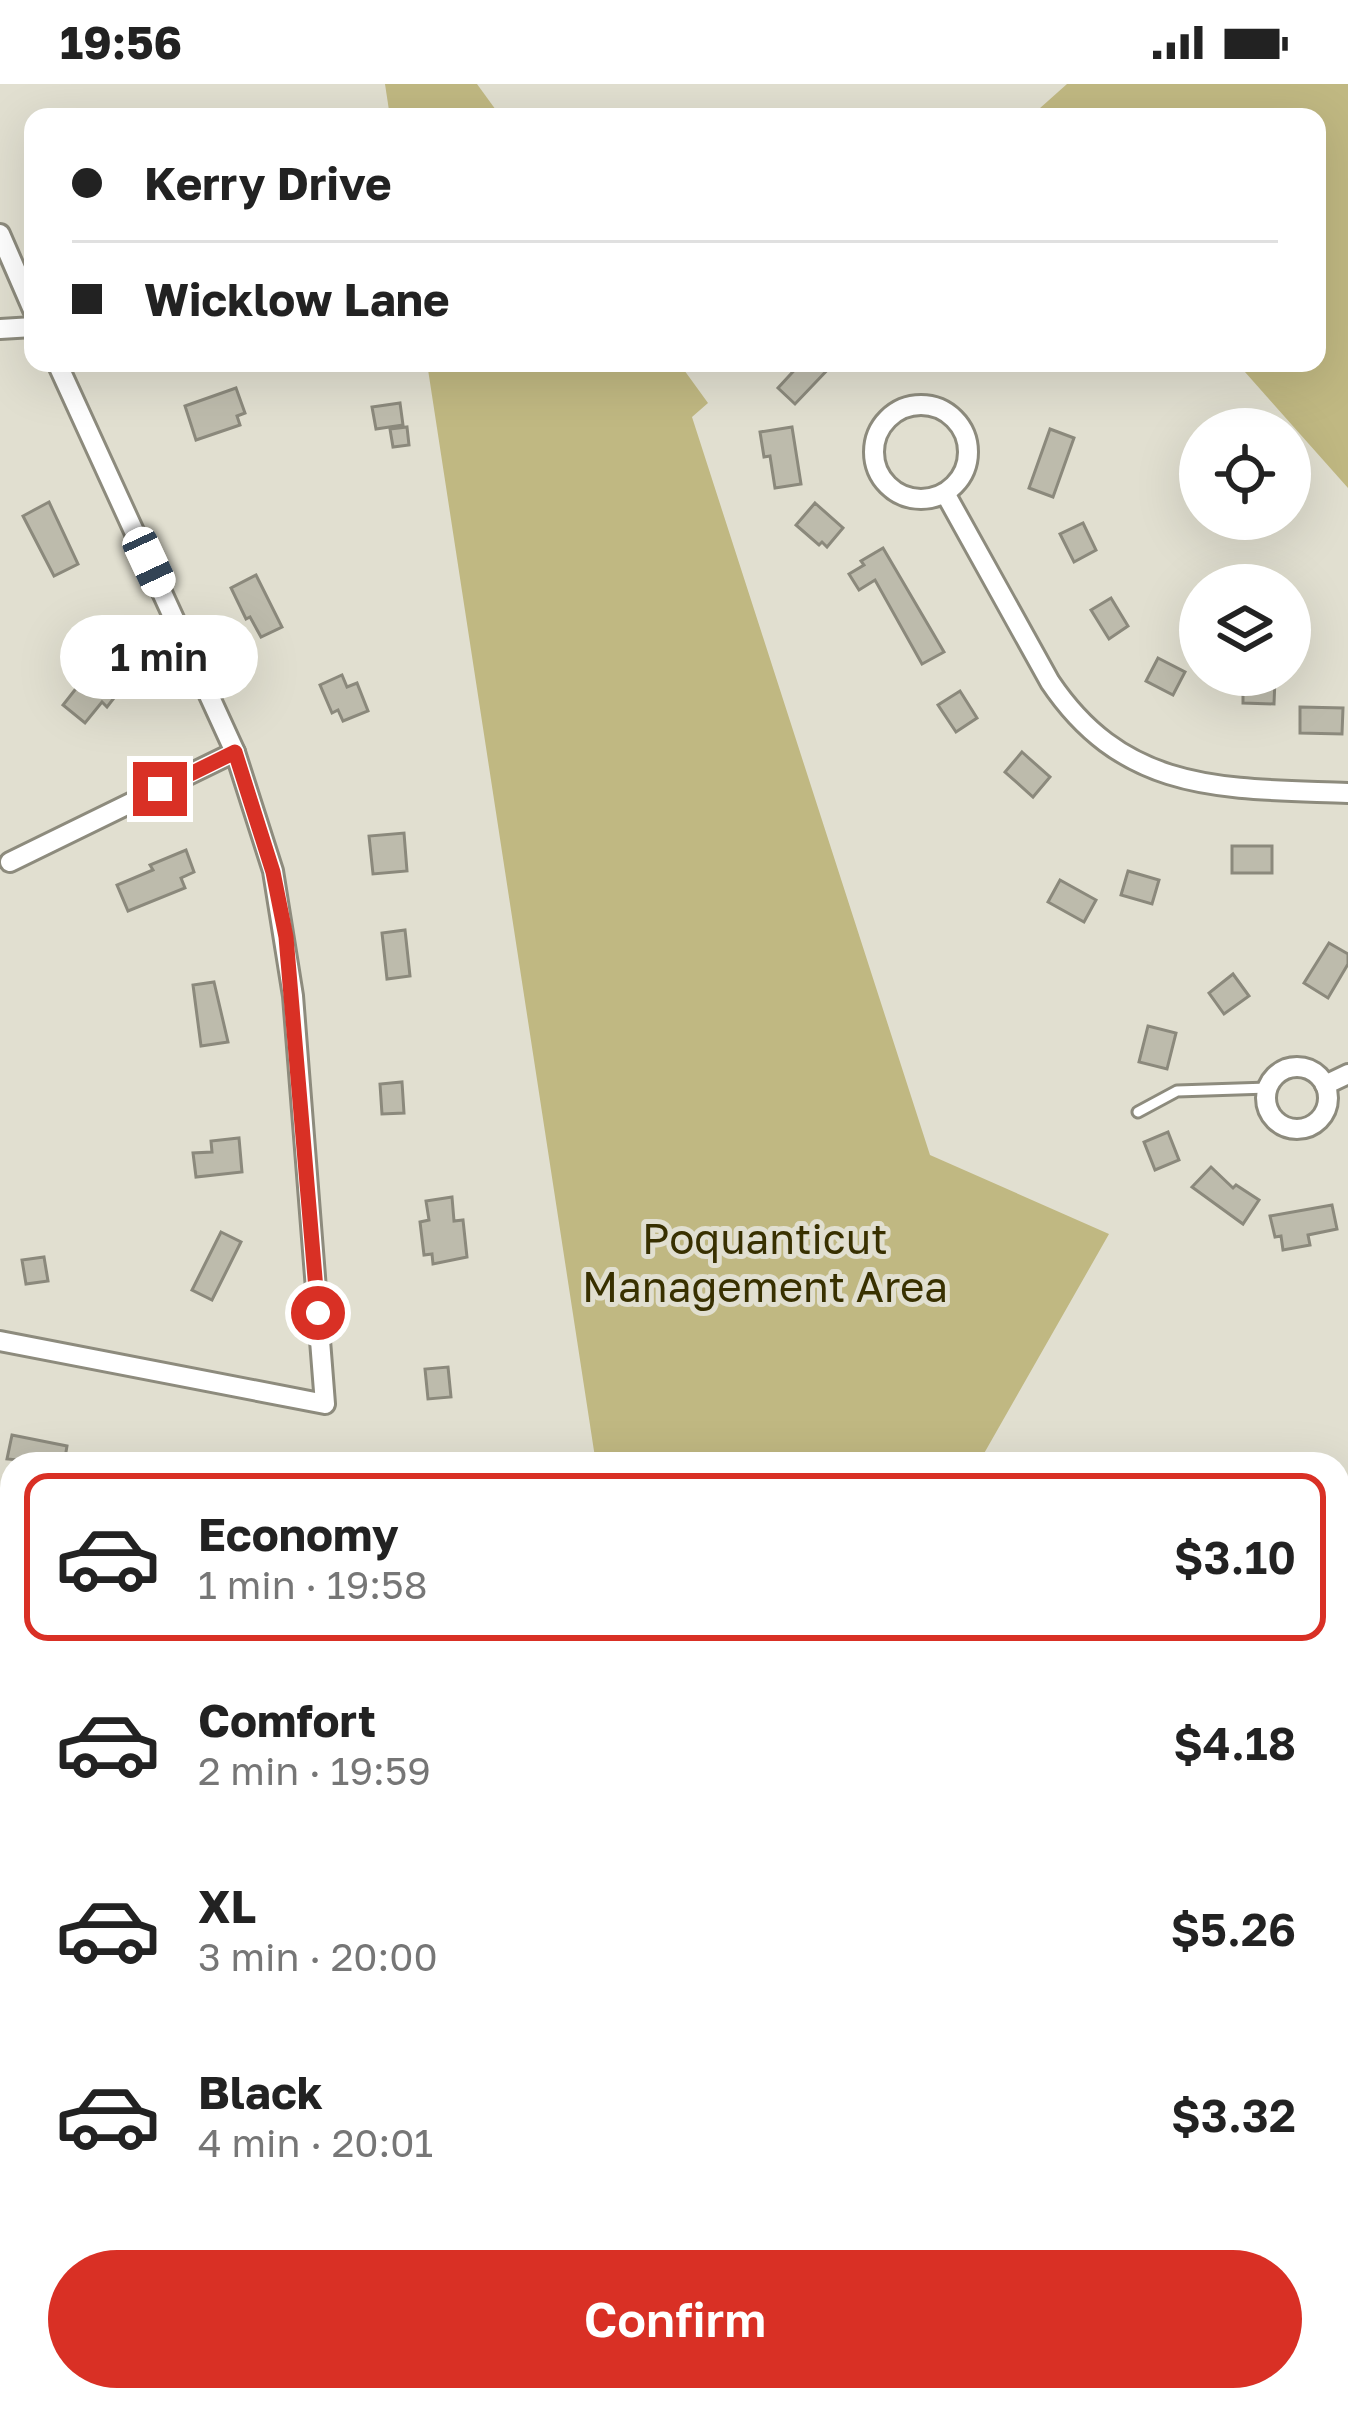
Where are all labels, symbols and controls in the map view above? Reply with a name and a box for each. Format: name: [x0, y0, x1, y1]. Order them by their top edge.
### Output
text: 19:56: [60, 15, 182, 69]
text: Kerry Drive: [144, 156, 391, 210]
text: Wicklow Lane: [144, 272, 450, 326]
map controls: [1179, 408, 1311, 696]
button: locate: [1179, 408, 1311, 540]
car: [117, 522, 181, 602]
button: layers: [1179, 564, 1311, 696]
callout: 1 min: [61, 615, 259, 699]
text: 1 min: [110, 633, 208, 680]
route end: [133, 762, 187, 816]
park label: Poquanticut Management Area: [582, 1213, 948, 1311]
route start: [291, 1286, 345, 1340]
icon: car: [54, 1503, 162, 1611]
text: Economy: [198, 1507, 399, 1561]
text: $3.10: [1174, 1530, 1296, 1584]
text: 1 min · 19:58: [198, 1561, 427, 1608]
icon: car: [54, 1689, 162, 1797]
text: Comfort: [198, 1693, 376, 1747]
text: $4.18: [1173, 1716, 1296, 1770]
text: 2 min · 19:59: [198, 1747, 431, 1794]
icon: car: [54, 1875, 162, 1983]
text: XL: [198, 1879, 256, 1933]
text: $5.26: [1170, 1902, 1296, 1956]
text: 3 min · 20:00: [198, 1933, 438, 1980]
icon: car: [54, 2061, 162, 2169]
text: Black: [198, 2065, 323, 2119]
text: $3.32: [1171, 2088, 1296, 2142]
text: 4 min · 20:01: [198, 2119, 433, 2166]
button: Confirm: [48, 2250, 1302, 2388]

